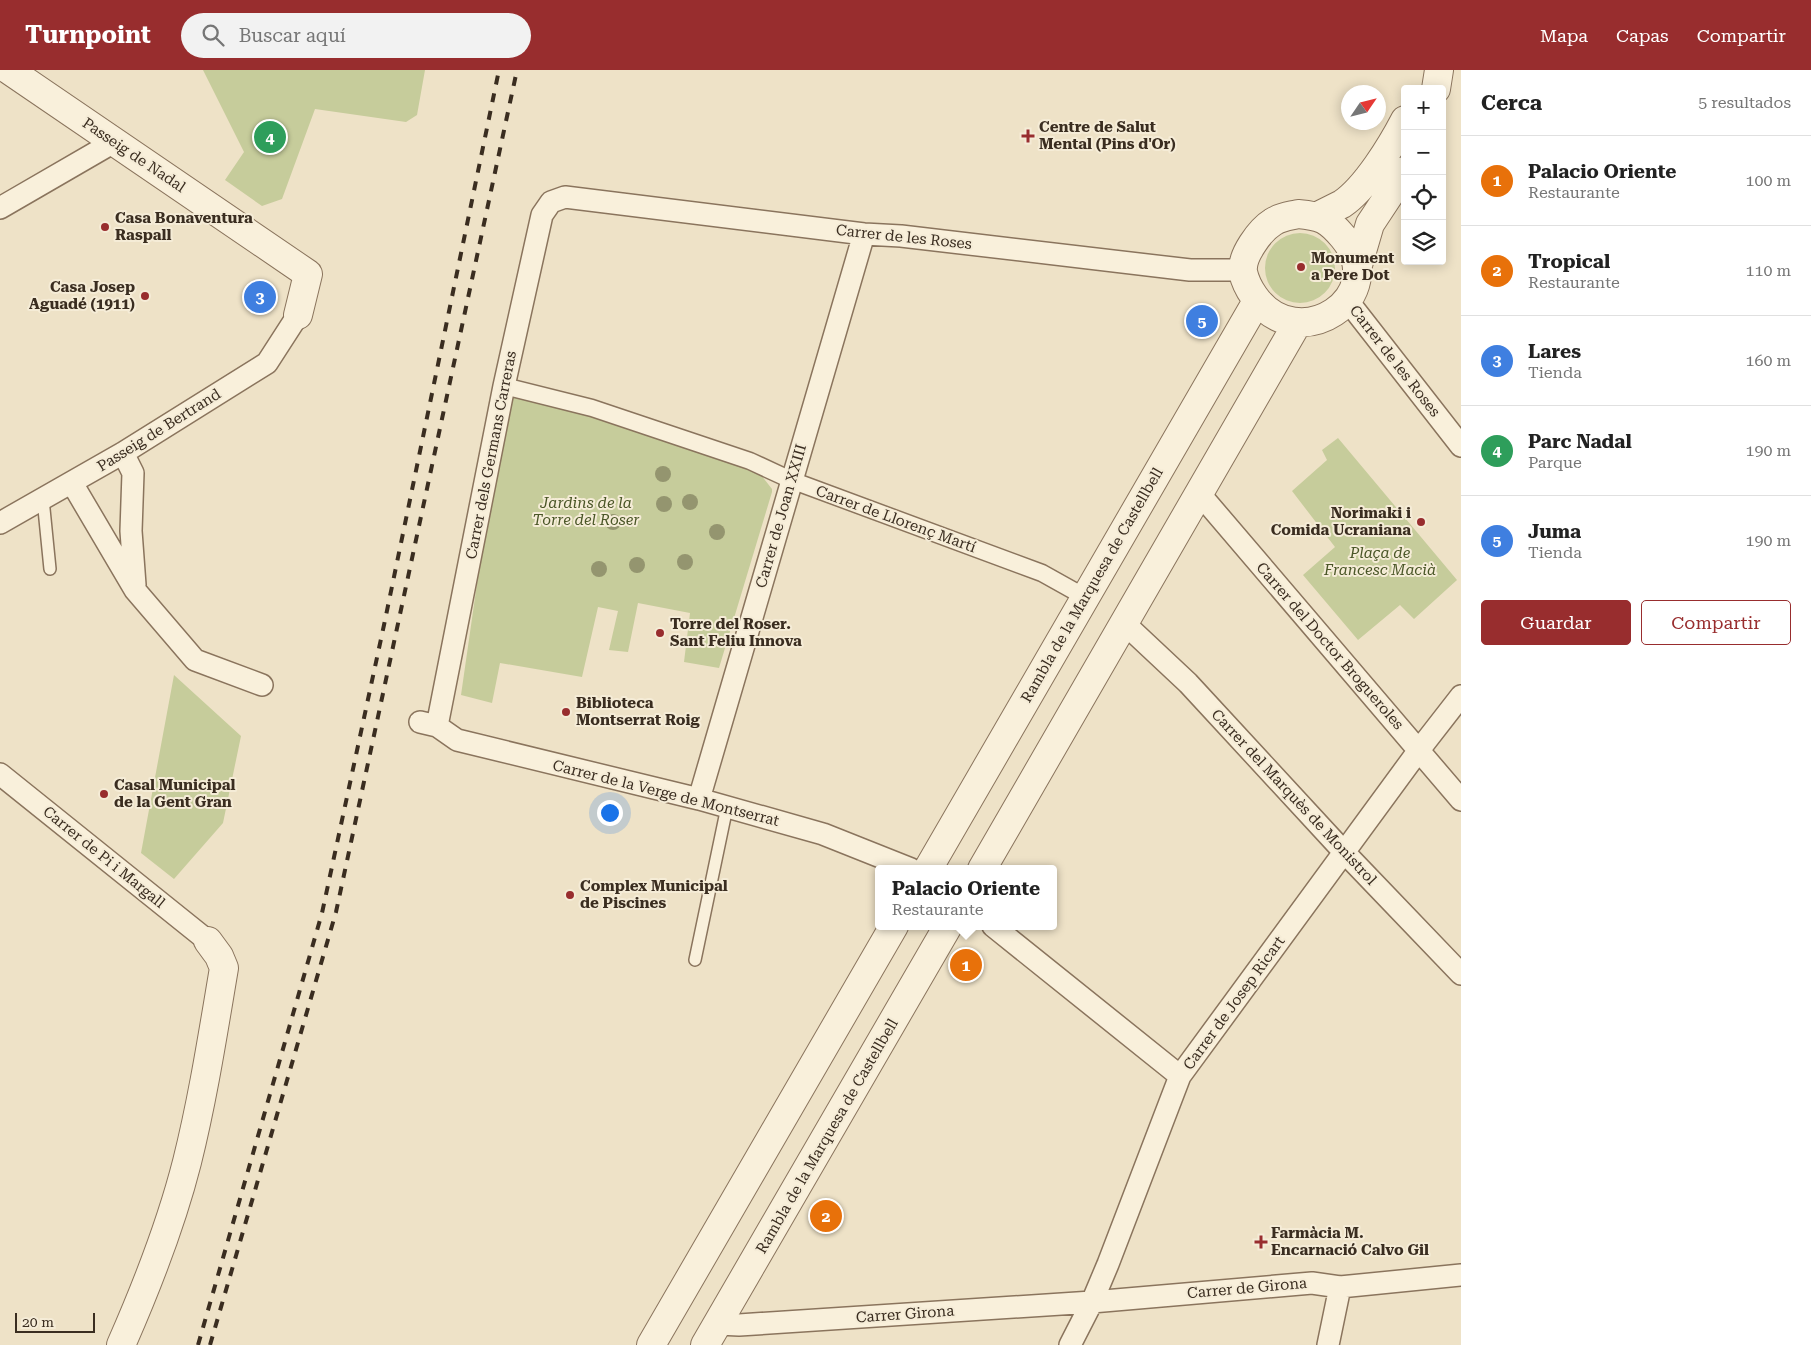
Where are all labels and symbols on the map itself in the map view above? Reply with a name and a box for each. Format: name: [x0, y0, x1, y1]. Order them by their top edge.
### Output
north arrow: [1341, 85, 1386, 130]
street label: Passeig de Nadal: [79, 114, 189, 196]
pin: 4: [254, 118, 286, 156]
place label: Centre de Salut Mental (Pins d'Or): [1039, 118, 1176, 153]
marker: Centre de Salut Mental (Pins d'Or): [1021, 129, 1035, 143]
place label: Casa Bonaventura Raspall: [115, 209, 253, 244]
marker: Casa Bonaventura Raspall: [99, 221, 111, 233]
street label: Carrer de les Roses: [835, 221, 973, 253]
place label: Monument a Pere Dot: [1311, 249, 1394, 284]
marker: Monument a Pere Dot: [1295, 261, 1307, 273]
place label: Casa Josep Aguadé (1911): [29, 278, 135, 313]
pin: 3: [244, 278, 276, 316]
marker: Casa Josep Aguadé (1911): [139, 290, 151, 302]
pin: 5: [1186, 302, 1218, 340]
street label: Carrer de les Roses: [1346, 302, 1444, 420]
street label: Carrer dels Germans Carreras: [462, 349, 520, 561]
street label: Passeig de Bertrand: [94, 384, 224, 475]
street label: Carrer de Joan XXIII: [752, 442, 810, 590]
street label: Rambla de la Marquesa de Castellbell: [1017, 464, 1167, 706]
street label: Carrer de Llorenç Martí: [813, 482, 979, 556]
park label: Jardins de la Torre del Roser: [532, 494, 640, 529]
place label: Norimaki i Comida Ucraniana: [1271, 504, 1411, 539]
marker: Norimaki i Comida Ucraniana: [1415, 516, 1427, 528]
park label: Plaça de Francesc Macià: [1323, 544, 1436, 579]
street label: Carrer del Doctor Brogueroles: [1252, 559, 1408, 733]
place label: Torre del Roser. Sant Feliu Innova: [670, 615, 802, 650]
marker: Torre del Roser. Sant Feliu Innova: [654, 627, 666, 639]
place label: Biblioteca Montserrat Roig: [576, 694, 700, 729]
street label: Carrer del Marquès de Monistrol: [1208, 705, 1381, 889]
marker: Biblioteca Montserrat Roig: [560, 706, 572, 718]
street label: Carrer de la Verge de Montserrat: [551, 756, 782, 830]
place label: Casal Municipal de la Gent Gran: [114, 776, 235, 811]
marker: Casal Municipal de la Gent Gran: [98, 788, 110, 800]
your location: [597, 800, 623, 826]
street label: Carrer de Pi i Margall: [39, 802, 169, 912]
place label: Complex Municipal de Piscines: [580, 877, 728, 912]
marker: Complex Municipal de Piscines: [564, 889, 576, 901]
street label: Carrer de Josep Ricart: [1179, 932, 1289, 1073]
pin: 1: [950, 946, 982, 984]
street label: Rambla de la Marquesa de Castellbell: [752, 1015, 902, 1257]
pin: 2: [810, 1197, 842, 1235]
place label: Farmàcia M. Encarnació Calvo Gil: [1271, 1224, 1429, 1259]
marker: Farmàcia M. Encarnació Calvo Gil: [1255, 1236, 1267, 1248]
street label: Carrer de Girona: [1186, 1274, 1308, 1302]
street label: Carrer Girona: [855, 1302, 955, 1326]
scale bar: [15, 1310, 95, 1333]

